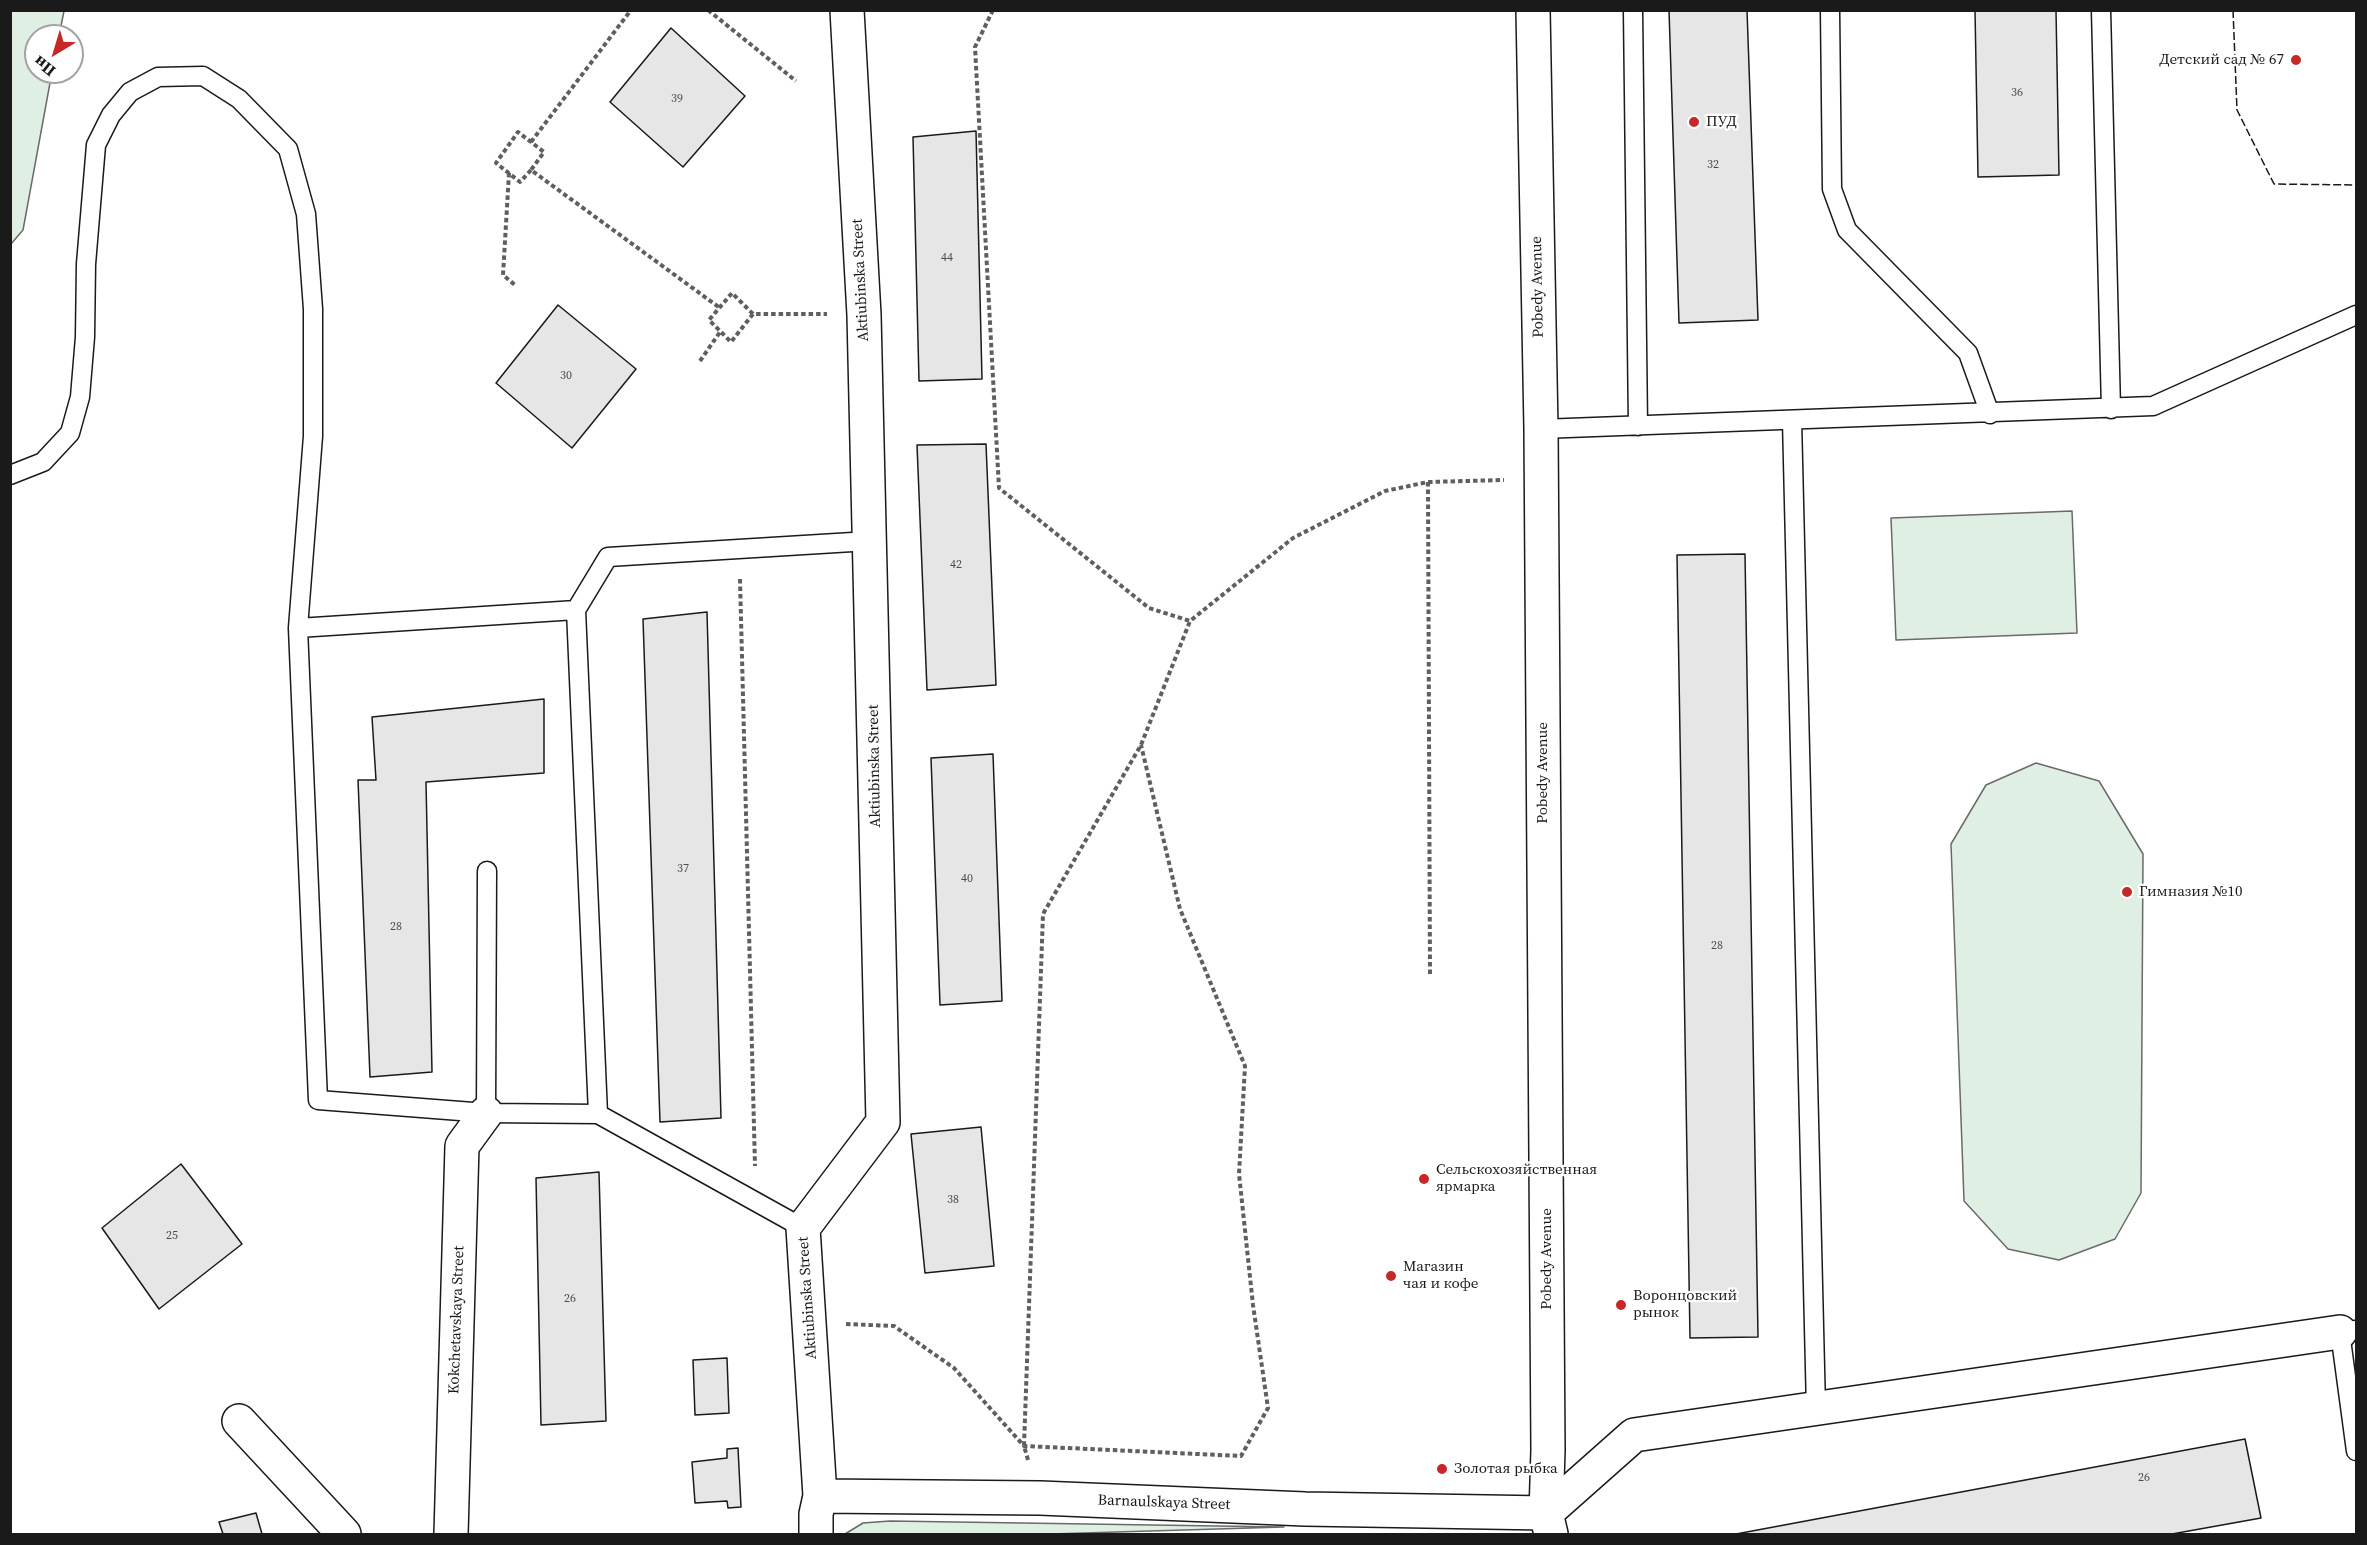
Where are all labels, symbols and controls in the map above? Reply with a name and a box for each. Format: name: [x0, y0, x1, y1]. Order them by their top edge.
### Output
north arrow: [24, 24, 84, 84]
text: Пн: [29, 51, 60, 82]
place label: Детский сад № 67: [2159, 51, 2284, 69]
marker: Детский сад № 67: [2289, 53, 2303, 67]
house number: 36: [2011, 86, 2023, 100]
house number: 39: [671, 92, 683, 106]
place label: ПУД: [1706, 113, 1737, 131]
marker: ПУД: [1687, 115, 1701, 129]
house number: 32: [1707, 158, 1719, 172]
street label: Aktiubinska Street: [849, 218, 873, 342]
street label: Pobedy Avenue: [1528, 236, 1548, 338]
house number: 44: [941, 251, 953, 265]
house number: 30: [560, 369, 572, 383]
house number: 42: [950, 558, 962, 572]
street label: Aktiubinska Street: [865, 704, 885, 828]
street label: Pobedy Avenue: [1534, 722, 1552, 824]
house number: 37: [677, 862, 689, 876]
house number: 40: [961, 872, 973, 886]
place label: Гимназия №10: [2139, 883, 2243, 901]
marker: Гимназия №10: [2120, 885, 2134, 899]
house number: 28: [390, 920, 402, 934]
house number: 28: [1711, 939, 1723, 953]
place label: Сельскохозяйственная ярмарка: [1436, 1161, 1597, 1196]
marker: Сельскохозяйственная ярмарка: [1417, 1172, 1431, 1186]
house number: 38: [947, 1193, 959, 1207]
street label: Pobedy Avenue: [1538, 1208, 1556, 1310]
house number: 25: [166, 1229, 178, 1243]
street label: Aktiubinska Street: [795, 1236, 821, 1360]
street label: Kokchetavskaya Street: [445, 1245, 469, 1395]
place label: Магазин чая и кофе: [1403, 1258, 1478, 1293]
marker: Магазин чая и кофе: [1384, 1269, 1398, 1283]
place label: Воронцовский рынок: [1633, 1287, 1737, 1322]
house number: 26: [564, 1292, 576, 1306]
marker: Воронцовский рынок: [1614, 1298, 1628, 1312]
place label: Золотая рыбка: [1454, 1460, 1558, 1478]
marker: Золотая рыбка: [1435, 1462, 1449, 1476]
house number: 26: [2138, 1471, 2150, 1485]
street label: Barnaulskaya Street: [1097, 1492, 1231, 1514]

